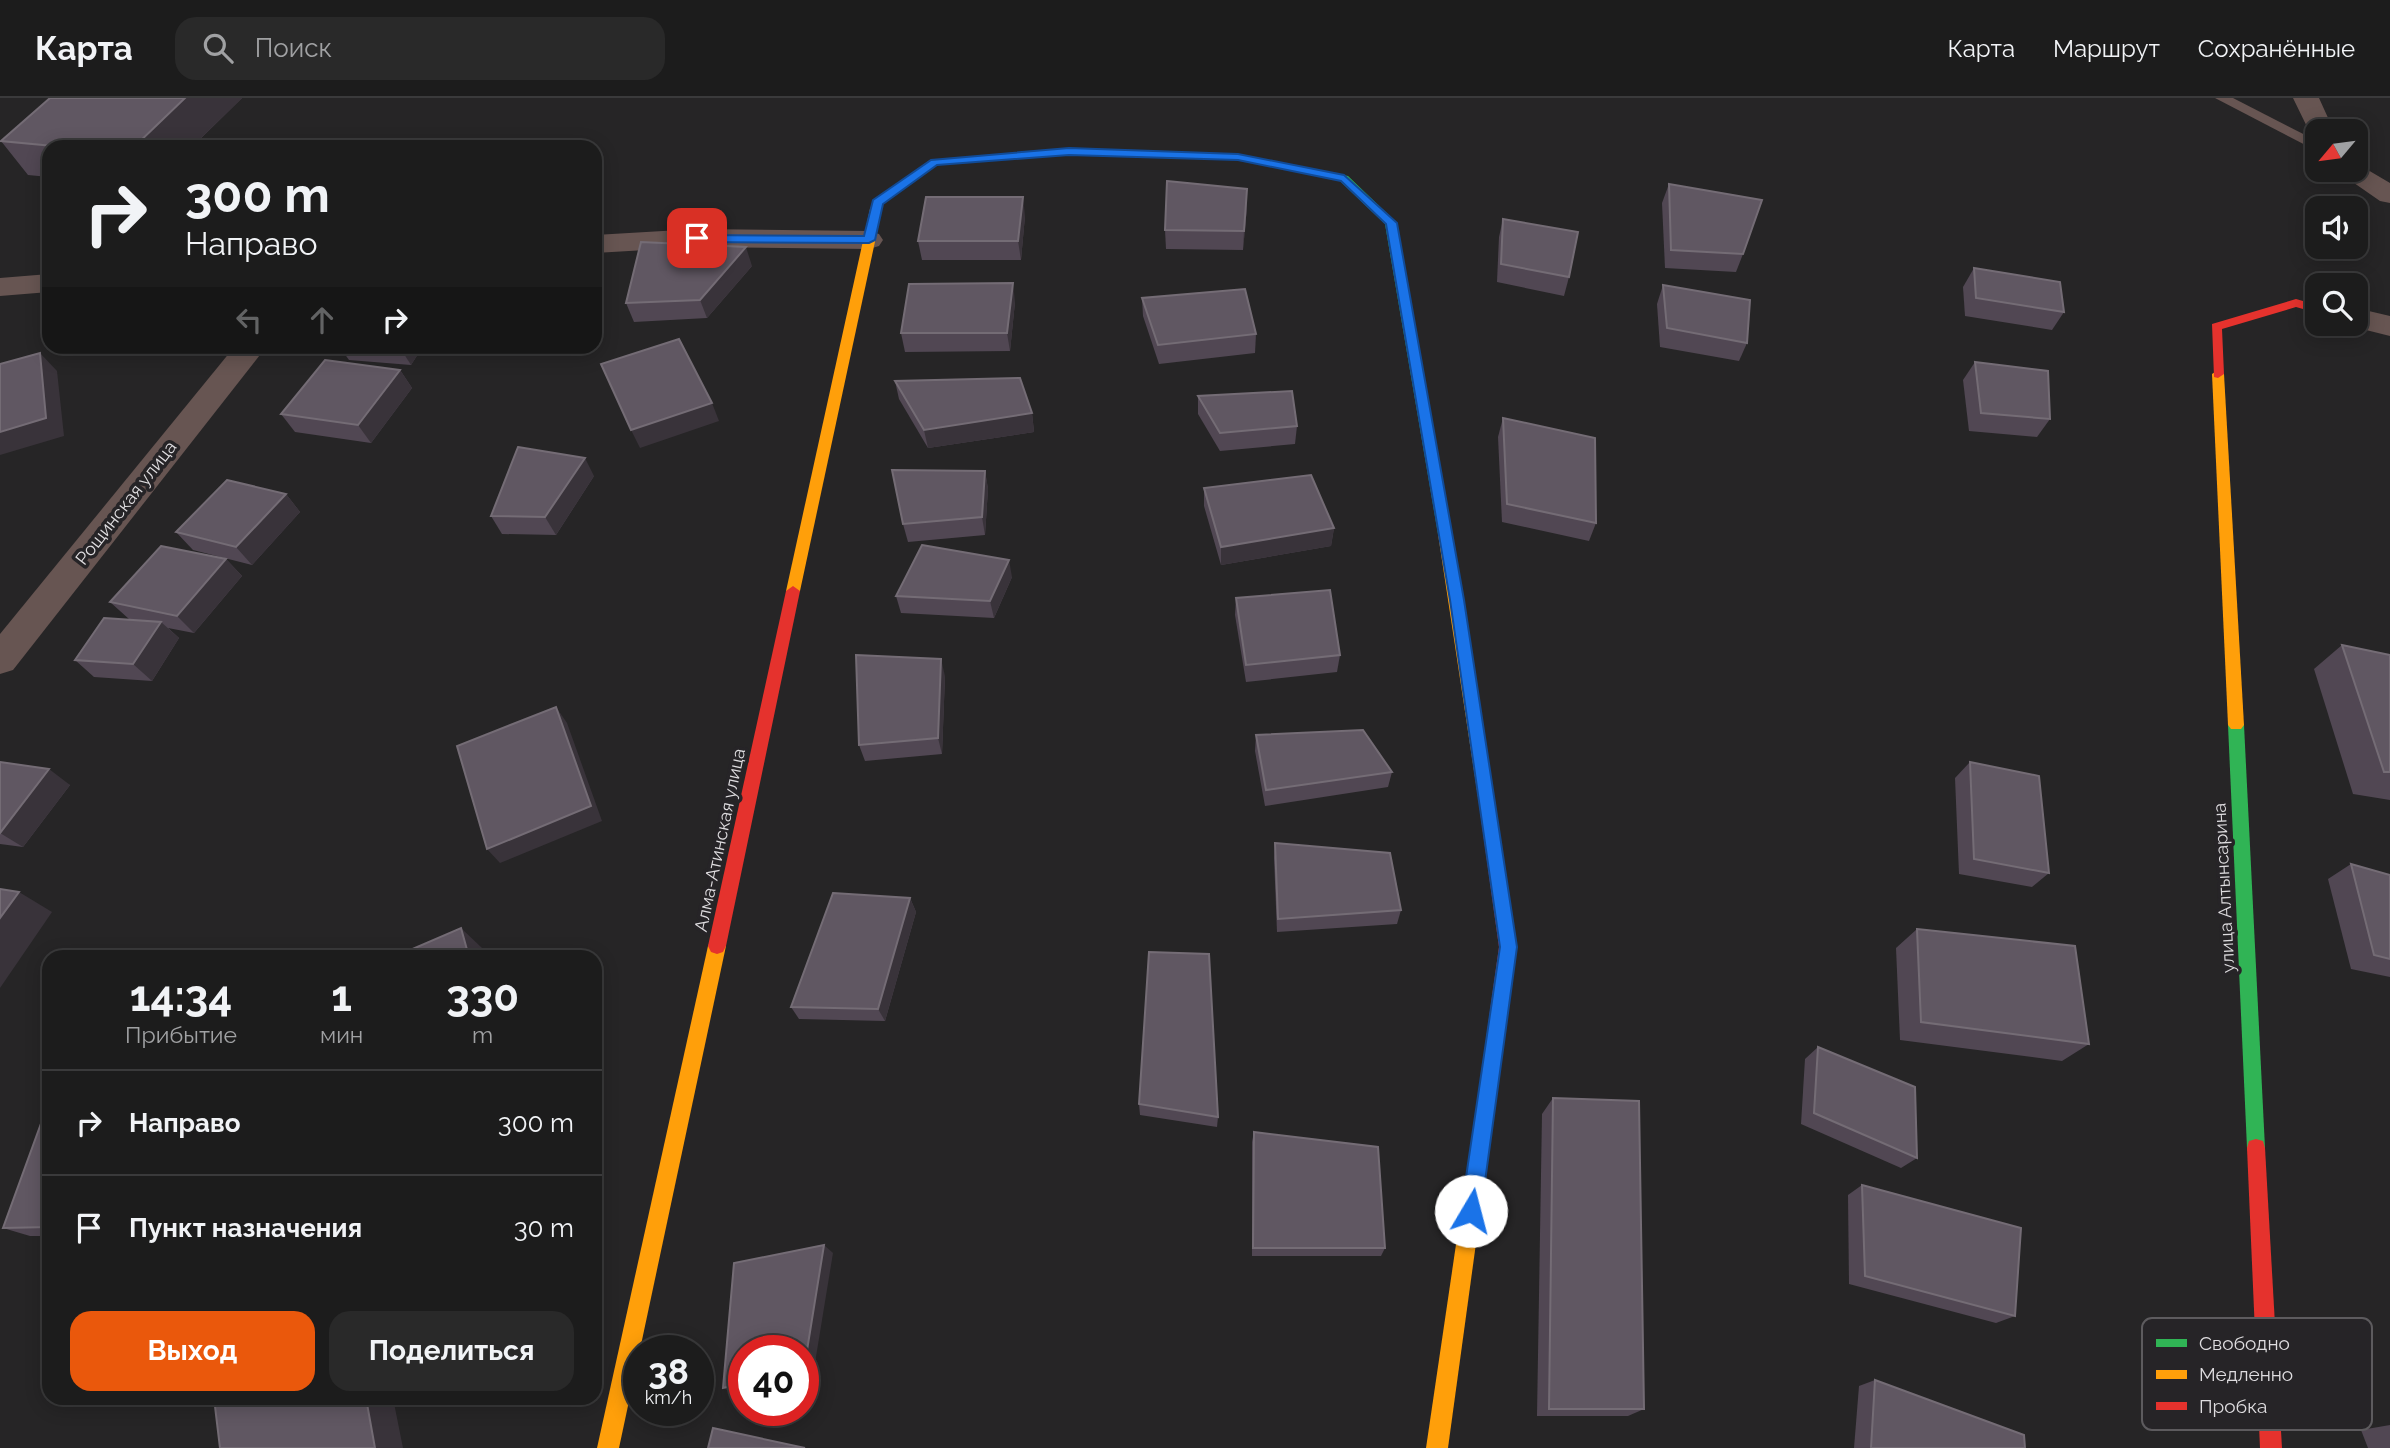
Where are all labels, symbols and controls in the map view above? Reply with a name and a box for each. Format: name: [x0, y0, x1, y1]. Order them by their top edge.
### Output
search box: [175, 17, 665, 80]
text: Карта: [35, 29, 133, 68]
icon: search: [199, 29, 237, 67]
text: Поиск: [255, 33, 332, 63]
text: Карта: [1947, 34, 2015, 63]
text: Маршрут: [2053, 34, 2160, 63]
text: Сохранённые: [2198, 34, 2355, 63]
north arrow: [2305, 119, 2368, 182]
map controls: [2305, 119, 2368, 336]
text: 300 m: [185, 166, 330, 223]
icon: right: [70, 168, 161, 259]
button: sound: [2305, 196, 2368, 259]
pin: [667, 208, 727, 268]
icon: arrive: [678, 219, 716, 257]
text: Направо: [185, 225, 317, 262]
button: search: [2305, 273, 2368, 336]
icon: left: [230, 301, 268, 339]
icon: ahead: [303, 301, 341, 339]
icon: right: [376, 301, 414, 339]
street label: Рощинская улица: [71, 437, 180, 569]
street label: Алма-Атинская улица: [690, 746, 749, 933]
street label: улица Алтынсарина: [2209, 802, 2238, 974]
text: 14:34: [130, 972, 232, 1021]
text: 1: [331, 972, 352, 1021]
text: 330: [446, 972, 519, 1021]
text: Прибытие: [125, 1021, 237, 1048]
text: мин: [320, 1021, 363, 1048]
text: m: [472, 1021, 493, 1048]
icon: right: [70, 1104, 108, 1142]
text: Направо: [129, 1108, 240, 1138]
text: 300 m: [498, 1108, 574, 1138]
position arrow: [1434, 1174, 1508, 1248]
icon: arrive: [70, 1209, 108, 1247]
text: Пункт назначения: [129, 1213, 362, 1243]
text: 30 m: [514, 1213, 574, 1243]
button: Выход: [70, 1311, 315, 1391]
button: Поделиться: [329, 1311, 574, 1391]
legend: [2142, 1318, 2372, 1430]
text: Свободно: [2199, 1332, 2290, 1354]
speed limit sign: 40: [728, 1335, 819, 1426]
text: 38: [648, 1351, 689, 1392]
text: Медленно: [2199, 1363, 2293, 1385]
text: km/h: [645, 1387, 692, 1408]
text: Пробка: [2199, 1395, 2267, 1417]

